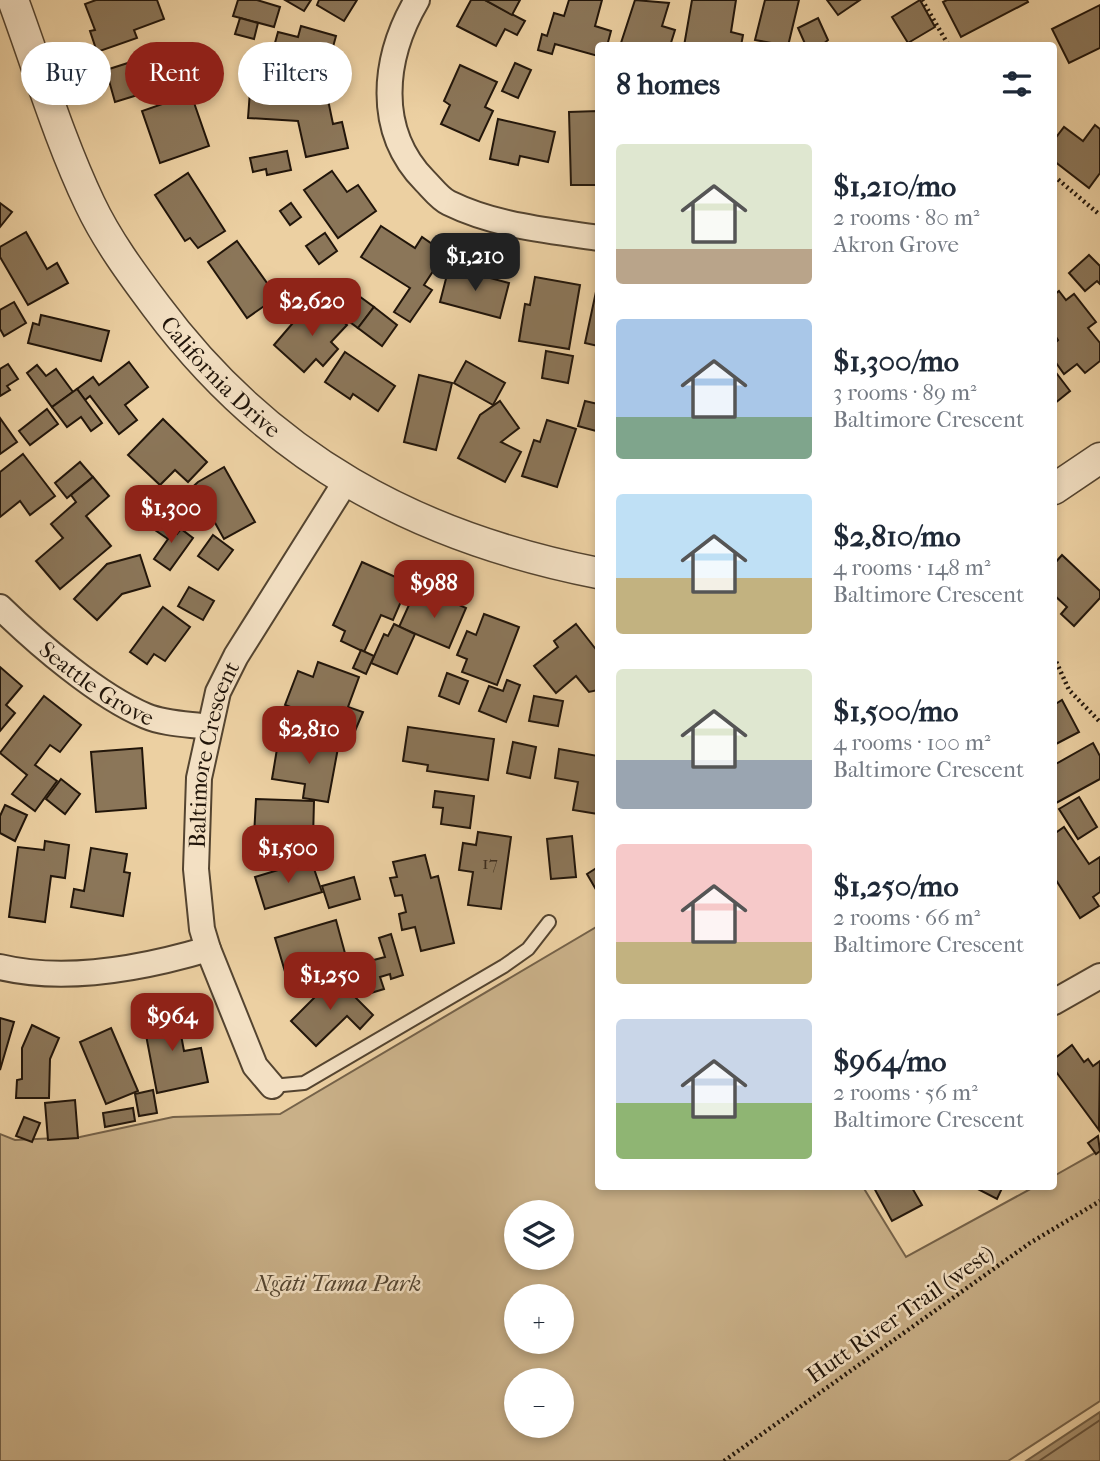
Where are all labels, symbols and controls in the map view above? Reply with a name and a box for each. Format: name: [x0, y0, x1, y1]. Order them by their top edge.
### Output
chip: Buy: [21, 42, 111, 105]
chip: Rent: [125, 42, 224, 105]
chip: Filters: [238, 42, 352, 105]
icon: filters: [998, 65, 1036, 103]
text: 8 homes: [616, 67, 720, 102]
text: $1,210/mo: [833, 169, 956, 204]
icon: home: [672, 172, 756, 256]
text: 2 rooms · 80 m²: [833, 204, 980, 231]
text: Akron Grove: [833, 231, 959, 258]
pin: $1,210: [418, 233, 532, 293]
text: $1,210: [446, 242, 504, 269]
pin: $2,620: [255, 278, 369, 338]
text: $2,620: [279, 287, 345, 314]
street label: California Drive: [155, 311, 286, 444]
text: $1,300/mo: [833, 344, 959, 379]
icon: home: [672, 347, 756, 431]
text: 3 rooms · 89 m²: [833, 379, 977, 406]
text: Baltimore Crescent: [833, 406, 1024, 433]
pin: $1,300: [114, 486, 228, 545]
text: $1,300: [141, 494, 201, 521]
text: $2,810/mo: [833, 519, 961, 554]
icon: home: [672, 522, 756, 606]
text: 4 rooms · 148 m²: [833, 554, 990, 581]
pin: $988: [393, 560, 475, 620]
text: $988: [410, 569, 458, 596]
text: Baltimore Crescent: [833, 581, 1024, 608]
street label: Seattle Grove: [34, 636, 157, 732]
street label: Baltimore Crescent: [184, 657, 245, 849]
text: $1,500/mo: [833, 694, 959, 729]
icon: home: [672, 697, 756, 781]
pin: $2,810: [252, 706, 366, 766]
text: $2,810: [278, 715, 340, 742]
text: 4 rooms · 100 m²: [833, 729, 991, 756]
text: Baltimore Crescent: [833, 756, 1024, 783]
pin: $1,500: [231, 826, 345, 885]
text: $1,500: [258, 834, 318, 861]
house number: 17: [482, 852, 498, 874]
text: $1,250/mo: [833, 869, 959, 904]
icon: home: [672, 872, 756, 956]
text: 2 rooms · 66 m²: [833, 904, 980, 931]
text: Baltimore Crescent: [833, 931, 1024, 958]
pin: $1,250: [273, 953, 387, 1012]
text: $1,250: [300, 961, 360, 988]
pin: $964: [131, 993, 213, 1053]
text: $964: [147, 1002, 197, 1029]
text: $964/mo: [833, 1044, 946, 1079]
icon: home: [672, 1047, 756, 1131]
text: 2 rooms · 56 m²: [833, 1079, 978, 1106]
text: Baltimore Crescent: [833, 1106, 1024, 1133]
map controls: [504, 1200, 574, 1438]
button: layers: [504, 1200, 574, 1270]
street label: Hutt River Trail (west): [801, 1240, 999, 1389]
park label: Ngāti Tama Park: [254, 1270, 421, 1297]
button: +: [504, 1284, 574, 1354]
button: −: [504, 1368, 574, 1438]

